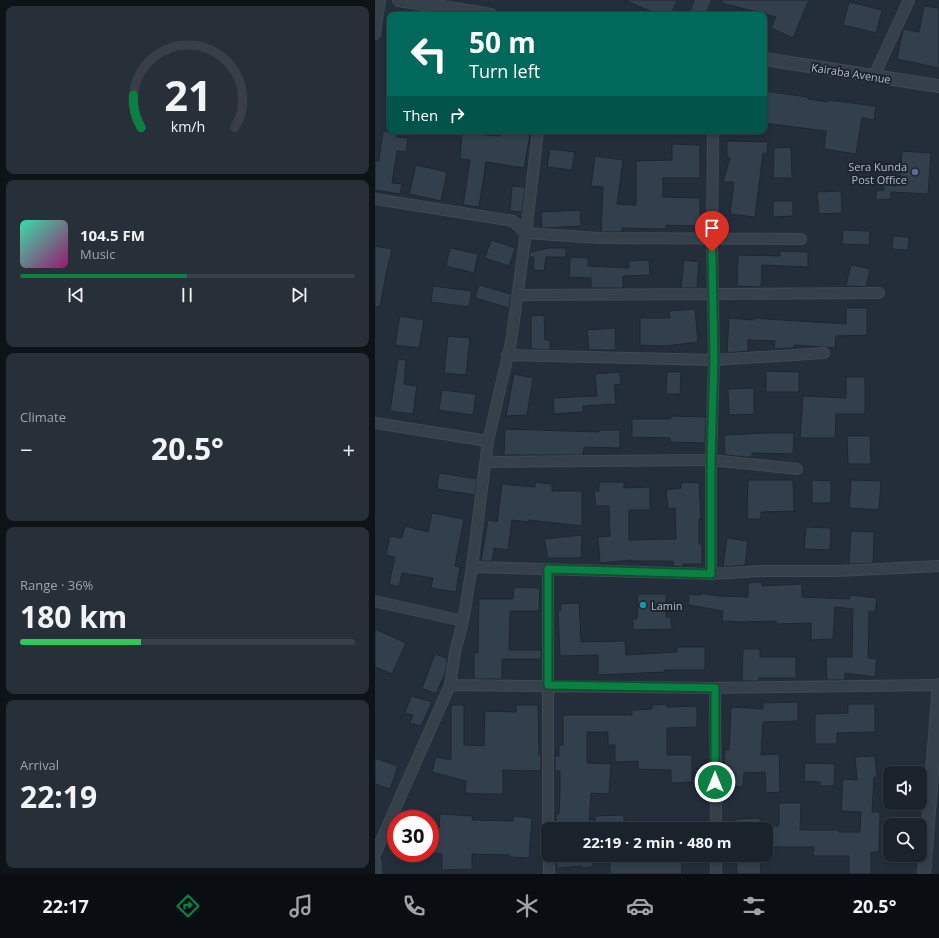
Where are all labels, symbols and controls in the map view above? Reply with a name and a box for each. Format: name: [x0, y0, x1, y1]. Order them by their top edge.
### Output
text: 50 m: [469, 23, 536, 61]
icon: left: [403, 28, 455, 80]
text: Turn left: [469, 59, 540, 83]
street label: Kairaba Avenue: [810, 59, 892, 87]
text: 21: [164, 67, 211, 123]
icon: right: [446, 104, 468, 126]
text: Then: [403, 105, 438, 125]
text: km/h: [170, 116, 205, 135]
place label: Sera Kunda Post Office: [848, 159, 907, 187]
marker: Sera Kunda Post Office: [910, 167, 920, 177]
pin: [695, 211, 729, 252]
icon: arrive: [701, 217, 723, 239]
text: 104.5 FM: [80, 225, 145, 245]
text: Music: [80, 245, 115, 263]
icon: previous: [65, 284, 87, 306]
icon: pause: [176, 284, 198, 306]
icon: next: [288, 284, 310, 306]
text: Climate: [20, 408, 66, 426]
text: 20.5°: [151, 428, 224, 469]
text: −: [20, 434, 33, 464]
text: +: [342, 434, 355, 464]
text: Range · 36%: [20, 576, 93, 594]
text: 180 km: [20, 596, 127, 637]
place label: Lamin: [651, 598, 683, 613]
marker: Lamin: [638, 600, 648, 610]
text: Arrival: [20, 756, 59, 774]
position arrow: [694, 761, 736, 803]
map controls: [883, 766, 927, 862]
button: sound: [883, 766, 927, 810]
text: 22:19: [20, 776, 97, 817]
speed limit sign: 30: [387, 810, 439, 862]
button: search: [883, 818, 927, 862]
text: 22:19 · 2 min · 480 m: [583, 832, 731, 852]
icon: directions: [174, 892, 202, 920]
icon: music: [287, 892, 315, 920]
icon: phone: [400, 892, 428, 920]
icon: climate: [513, 892, 541, 920]
icon: car: [626, 892, 654, 920]
icon: filters: [740, 892, 768, 920]
text: 22:17: [43, 894, 89, 918]
text: 20.5°: [853, 894, 896, 918]

